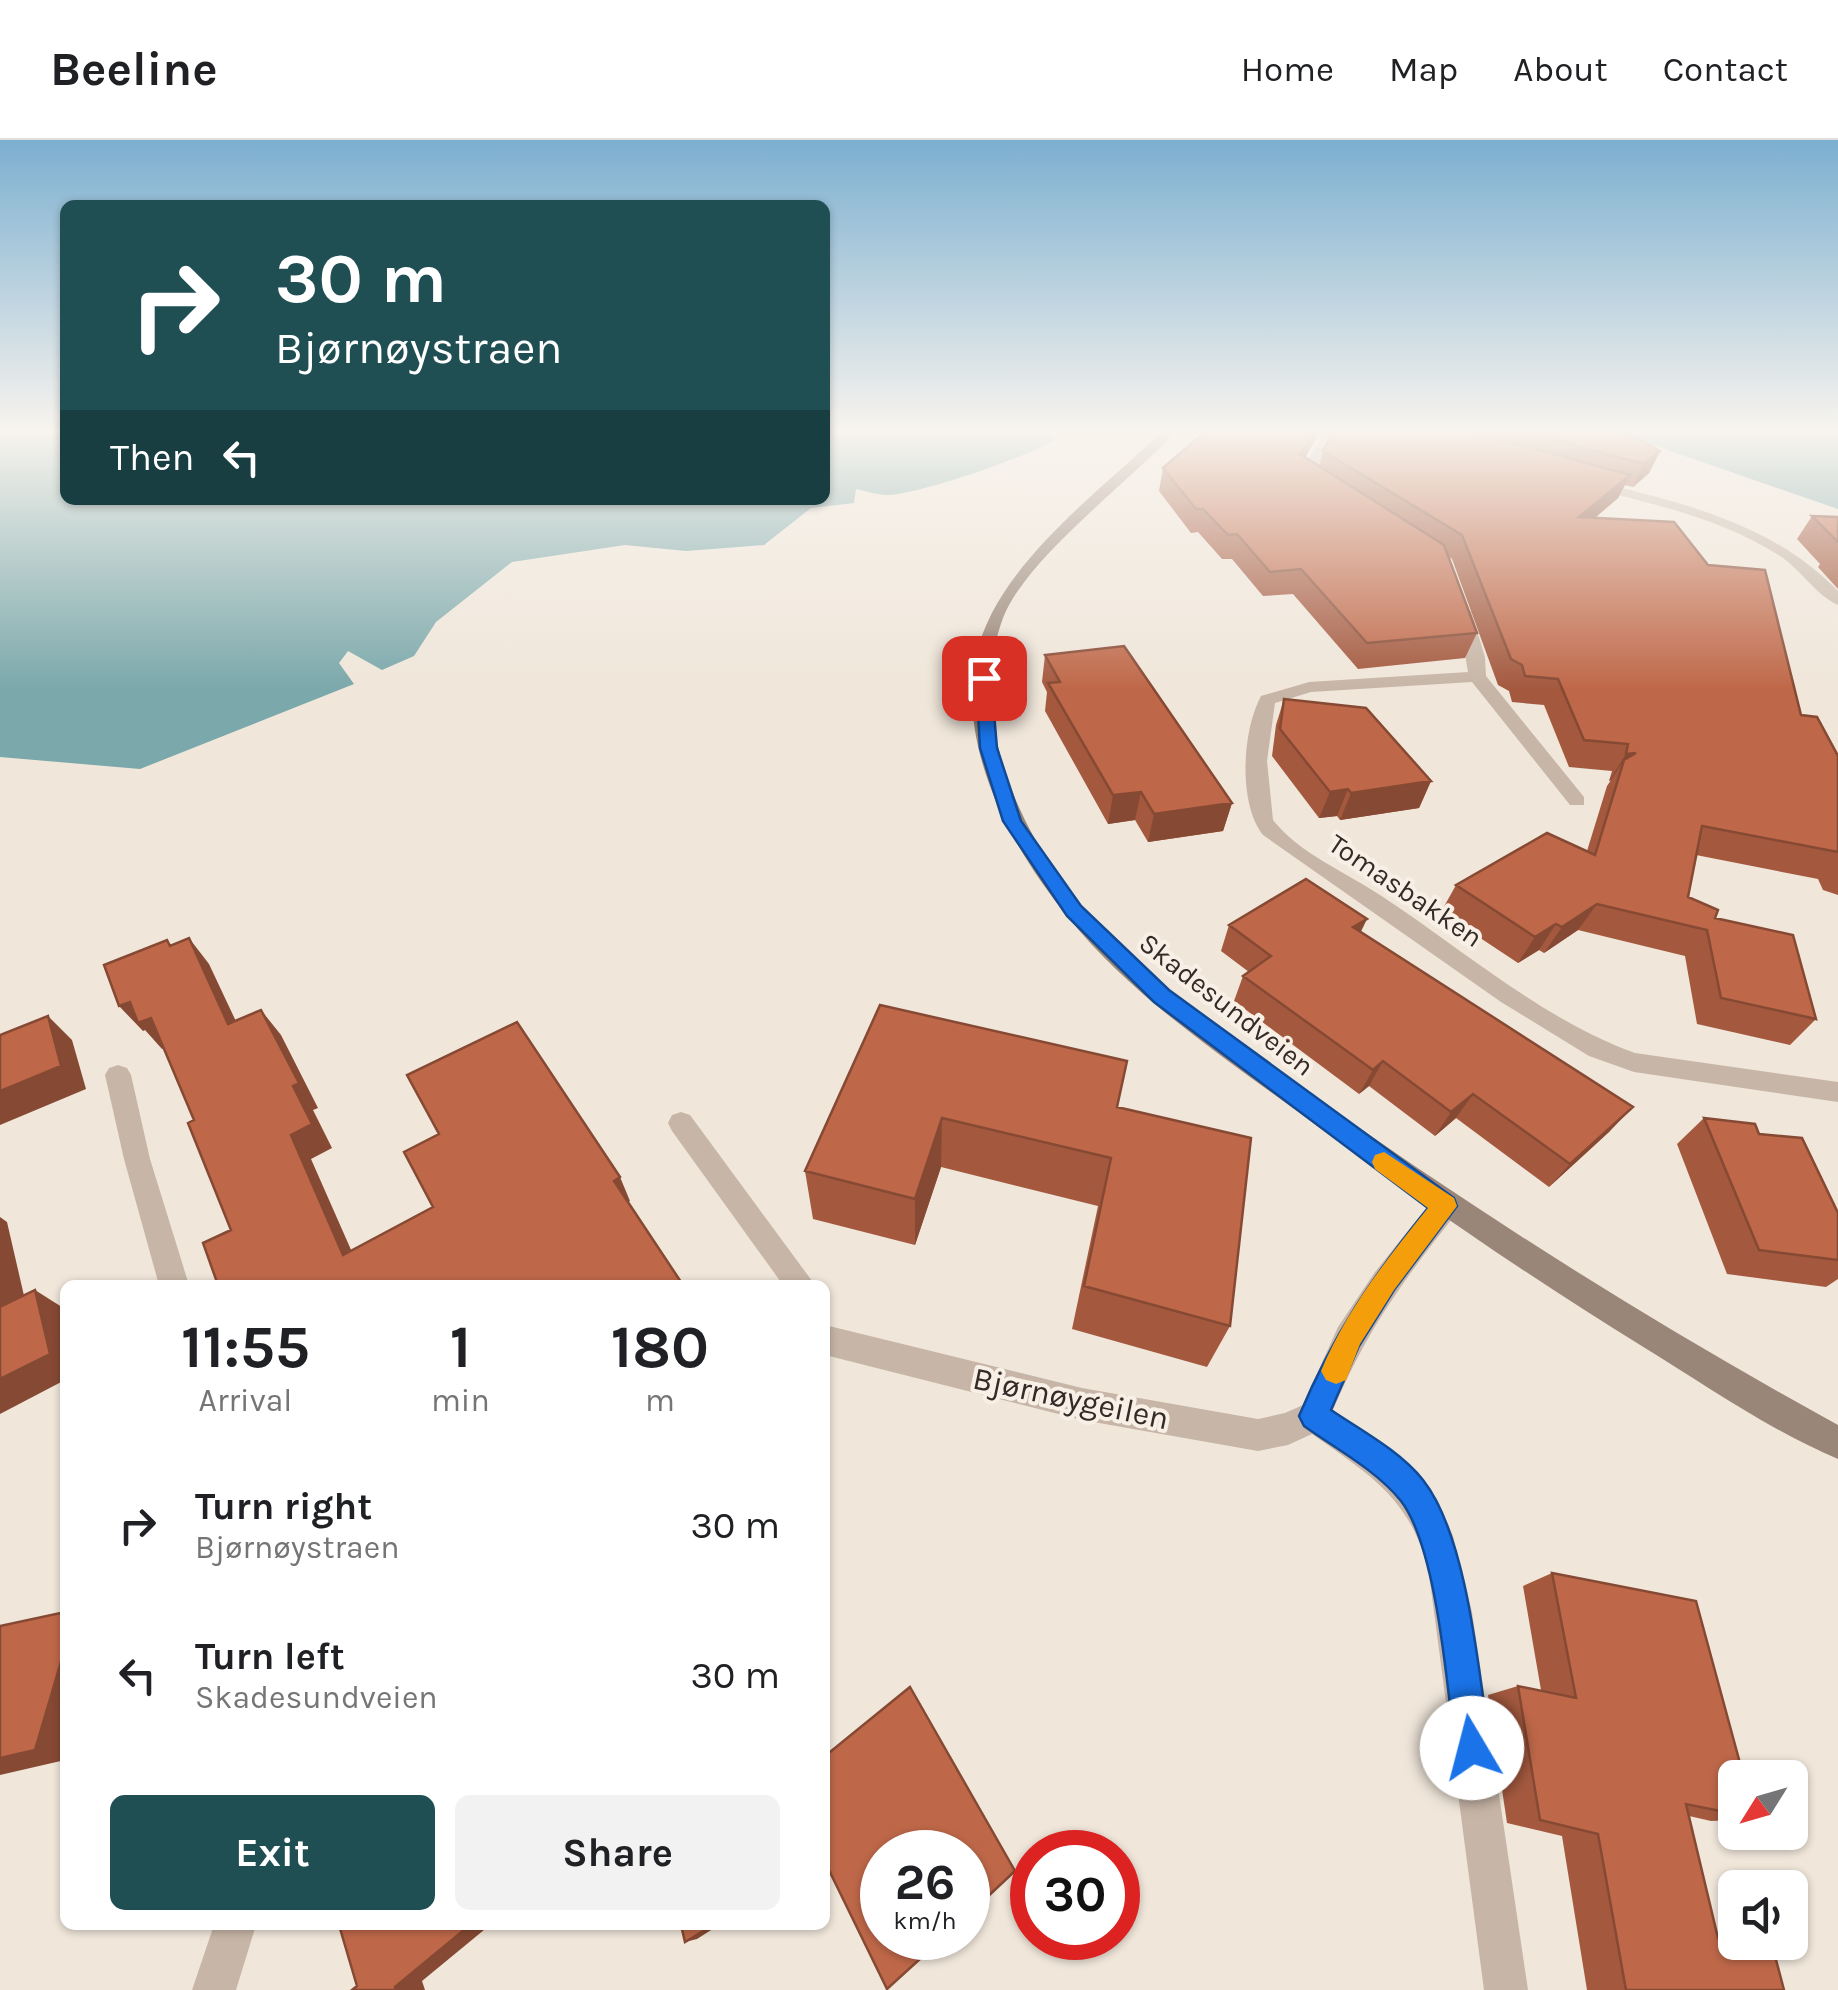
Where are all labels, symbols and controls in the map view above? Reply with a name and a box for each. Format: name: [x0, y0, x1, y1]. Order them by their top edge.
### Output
text: Beeline: [50, 41, 218, 97]
text: Home: [1241, 49, 1334, 90]
text: Map: [1389, 49, 1458, 90]
text: About: [1513, 49, 1608, 90]
text: Contact: [1663, 49, 1788, 90]
text: 30 m: [275, 238, 447, 320]
icon: right: [110, 240, 240, 370]
text: Bjørnøystraen: [275, 322, 563, 374]
icon: left: [214, 430, 269, 485]
text: Then: [110, 435, 194, 480]
pin: [942, 636, 1027, 721]
icon: arrive: [957, 651, 1012, 706]
street label: Tomasbakken: [1323, 827, 1489, 954]
street label: Skadesundveien: [1133, 926, 1321, 1083]
text: 11:55: [181, 1312, 310, 1382]
text: 1: [450, 1312, 471, 1382]
text: 180: [611, 1312, 709, 1382]
street label: Bjørnøygeilen: [970, 1360, 1172, 1437]
text: Arrival: [199, 1382, 292, 1419]
text: min: [431, 1382, 490, 1419]
text: m: [645, 1382, 675, 1419]
text: Turn right: [195, 1484, 372, 1529]
icon: right: [110, 1498, 165, 1553]
text: 30 m: [690, 1503, 780, 1548]
text: Bjørnøystraen: [195, 1529, 399, 1566]
text: Turn left: [195, 1634, 345, 1679]
icon: left: [110, 1648, 165, 1703]
text: 30 m: [690, 1653, 780, 1698]
text: Skadesundveien: [195, 1679, 438, 1716]
position arrow: [1420, 1696, 1524, 1800]
north arrow: [1718, 1760, 1808, 1850]
map controls: [1718, 1760, 1808, 1960]
button: Exit: [110, 1795, 435, 1910]
button: Share: [455, 1795, 780, 1910]
speed limit sign: 30: [1010, 1830, 1140, 1960]
text: 26: [895, 1853, 955, 1912]
button: sound: [1718, 1870, 1808, 1960]
text: km/h: [893, 1906, 957, 1935]

